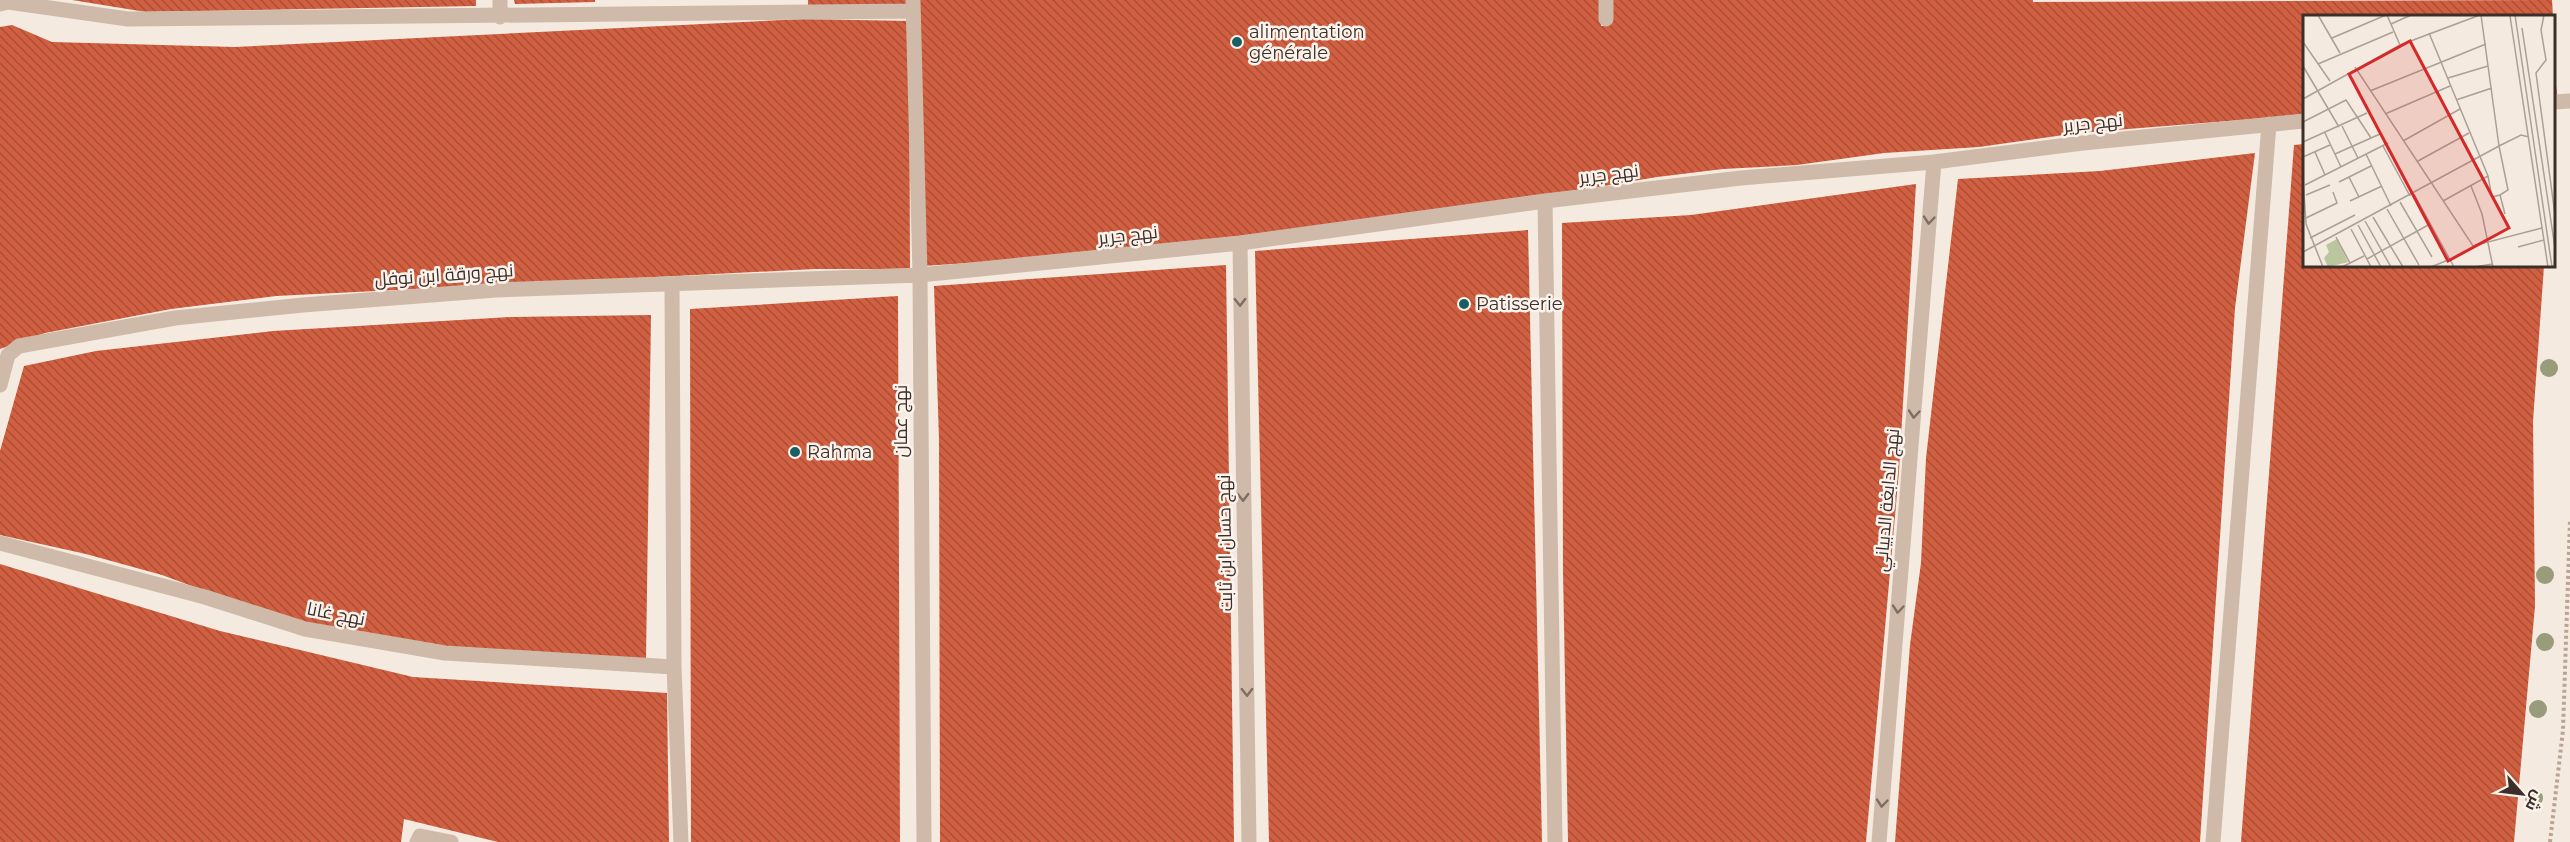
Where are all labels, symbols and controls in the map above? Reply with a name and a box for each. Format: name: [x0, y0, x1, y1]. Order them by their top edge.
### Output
inset map: [2303, 15, 2555, 267]
place label: alimentation générale: [1249, 21, 1365, 64]
marker: alimentation générale: [1230, 35, 1244, 49]
street label: نهج جرير: [2061, 109, 2124, 138]
street label: نهج جرير: [1577, 159, 1640, 190]
one-way arrow: [1923, 215, 1936, 224]
street label: نهج جرير: [1096, 221, 1159, 250]
street label: نهج ورقة ابن نوفل: [374, 259, 514, 292]
place label: Patisserie: [1476, 293, 1563, 315]
one-way arrow: [1234, 297, 1247, 306]
marker: Patisserie: [1457, 297, 1471, 311]
street label: نهج عمان: [890, 385, 913, 457]
one-way arrow: [1908, 410, 1921, 419]
street label: نهج الدابغة الدبياني: [1870, 427, 1907, 573]
place label: Rahma: [807, 441, 872, 463]
marker: Rahma: [788, 445, 802, 459]
street label: نهج حسان ابن ثابت: [1213, 474, 1238, 612]
one-way arrow: [1237, 492, 1250, 501]
street label: نهج غانا: [305, 598, 367, 631]
one-way arrow: [1892, 604, 1905, 613]
one-way arrow: [1240, 687, 1253, 696]
north arrow: [2492, 764, 2552, 824]
text: ش: [2522, 787, 2548, 814]
one-way arrow: [1876, 799, 1889, 808]

